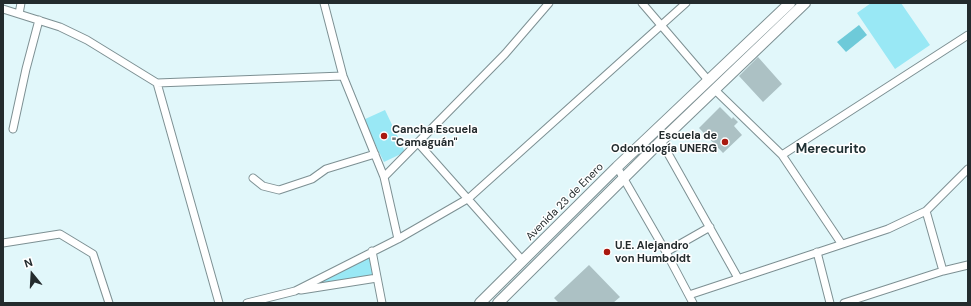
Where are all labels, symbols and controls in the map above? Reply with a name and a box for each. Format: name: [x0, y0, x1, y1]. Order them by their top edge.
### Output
place label: Cancha Escuela "Camaguán": [392, 123, 478, 149]
place label: Escuela de Odontología UNERG: [611, 129, 717, 155]
marker: Cancha Escuela "Camaguán": [379, 131, 389, 141]
marker: Escuela de Odontología UNERG: [720, 137, 730, 147]
district label: Merecurito: [796, 142, 866, 158]
street label: Avenida 23 de Enero: [523, 160, 607, 244]
place label: U.E. Alejandro von Humboldt: [615, 239, 691, 265]
marker: U.E. Alejandro von Humboldt: [602, 247, 612, 257]
north arrow: [12, 254, 52, 294]
text: N: [22, 255, 34, 270]

